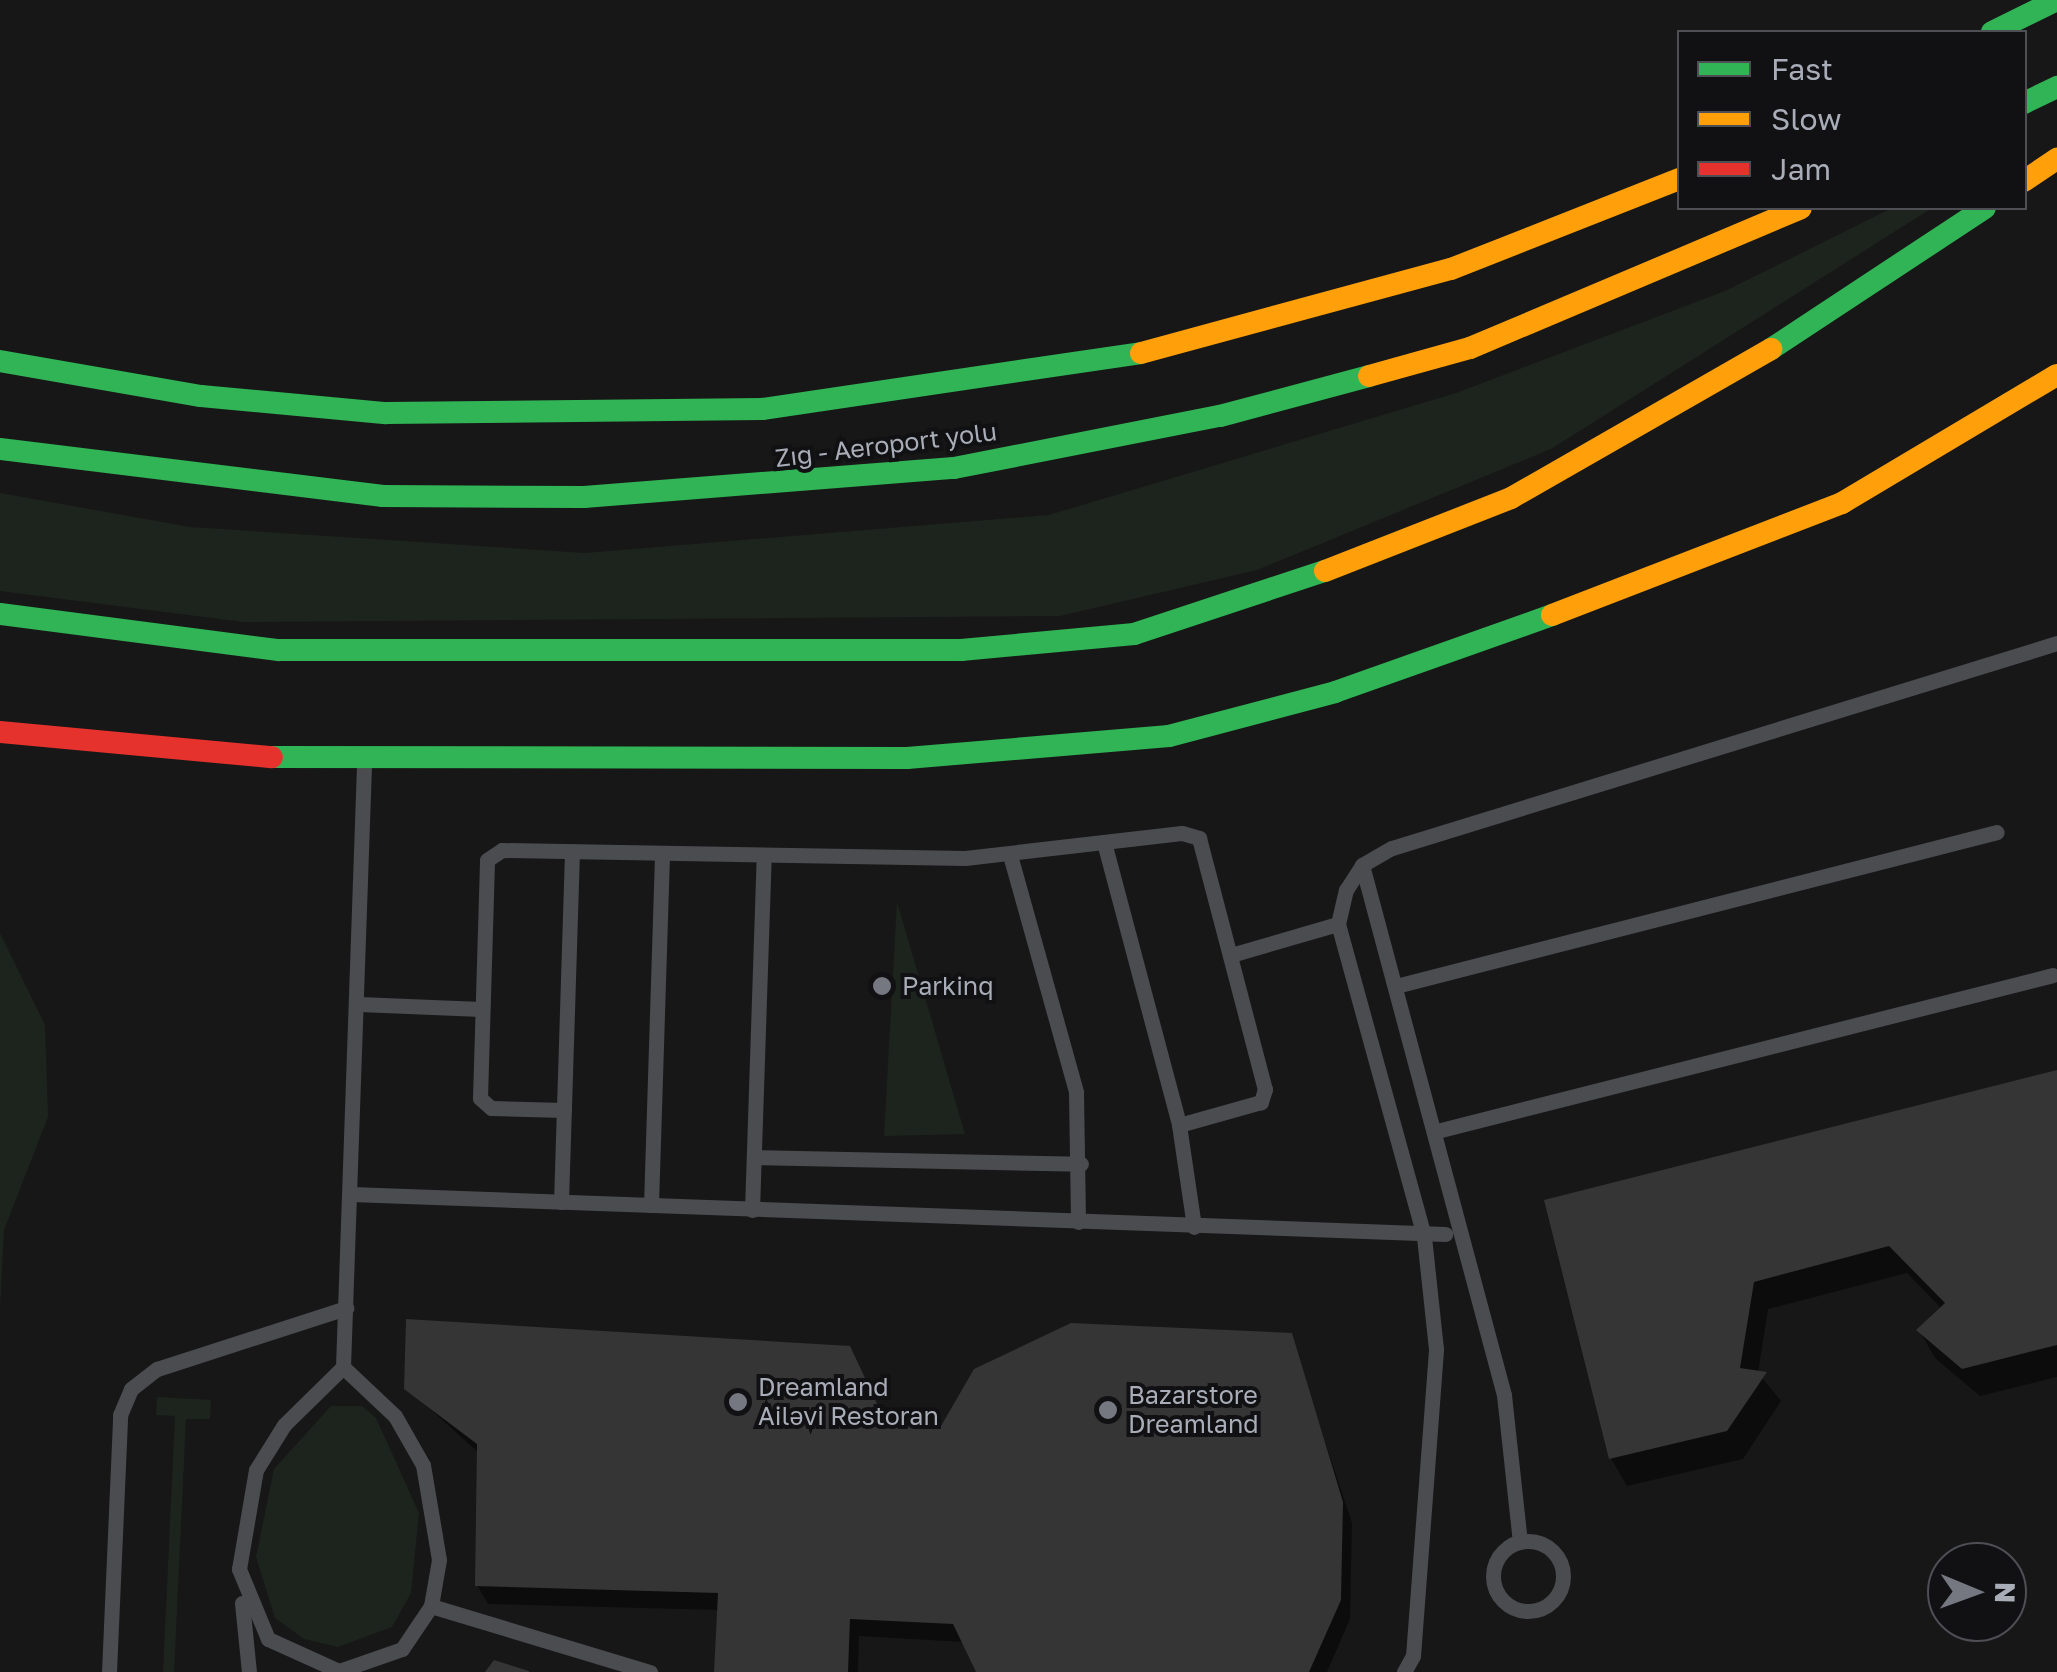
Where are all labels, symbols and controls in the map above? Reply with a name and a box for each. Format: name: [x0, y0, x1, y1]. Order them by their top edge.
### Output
legend: [1677, 30, 2027, 210]
text: Fast: [1771, 51, 1833, 87]
text: Slow: [1771, 101, 1842, 137]
text: Jam: [1771, 151, 1831, 187]
street label: Zığ - Aeroport yolu: [773, 417, 999, 473]
place label: Parkinq: [902, 971, 994, 1001]
marker: Parkinq: [871, 975, 893, 997]
place label: Dreamland Ailəvi Restoran: [758, 1373, 939, 1432]
place label: Bazarstore Dreamland: [1128, 1381, 1259, 1440]
marker: Dreamland Ailəvi Restoran: [727, 1391, 749, 1413]
marker: Bazarstore Dreamland: [1097, 1399, 1119, 1421]
north arrow: [1927, 1542, 2027, 1642]
text: N: [1989, 1582, 2022, 1603]

